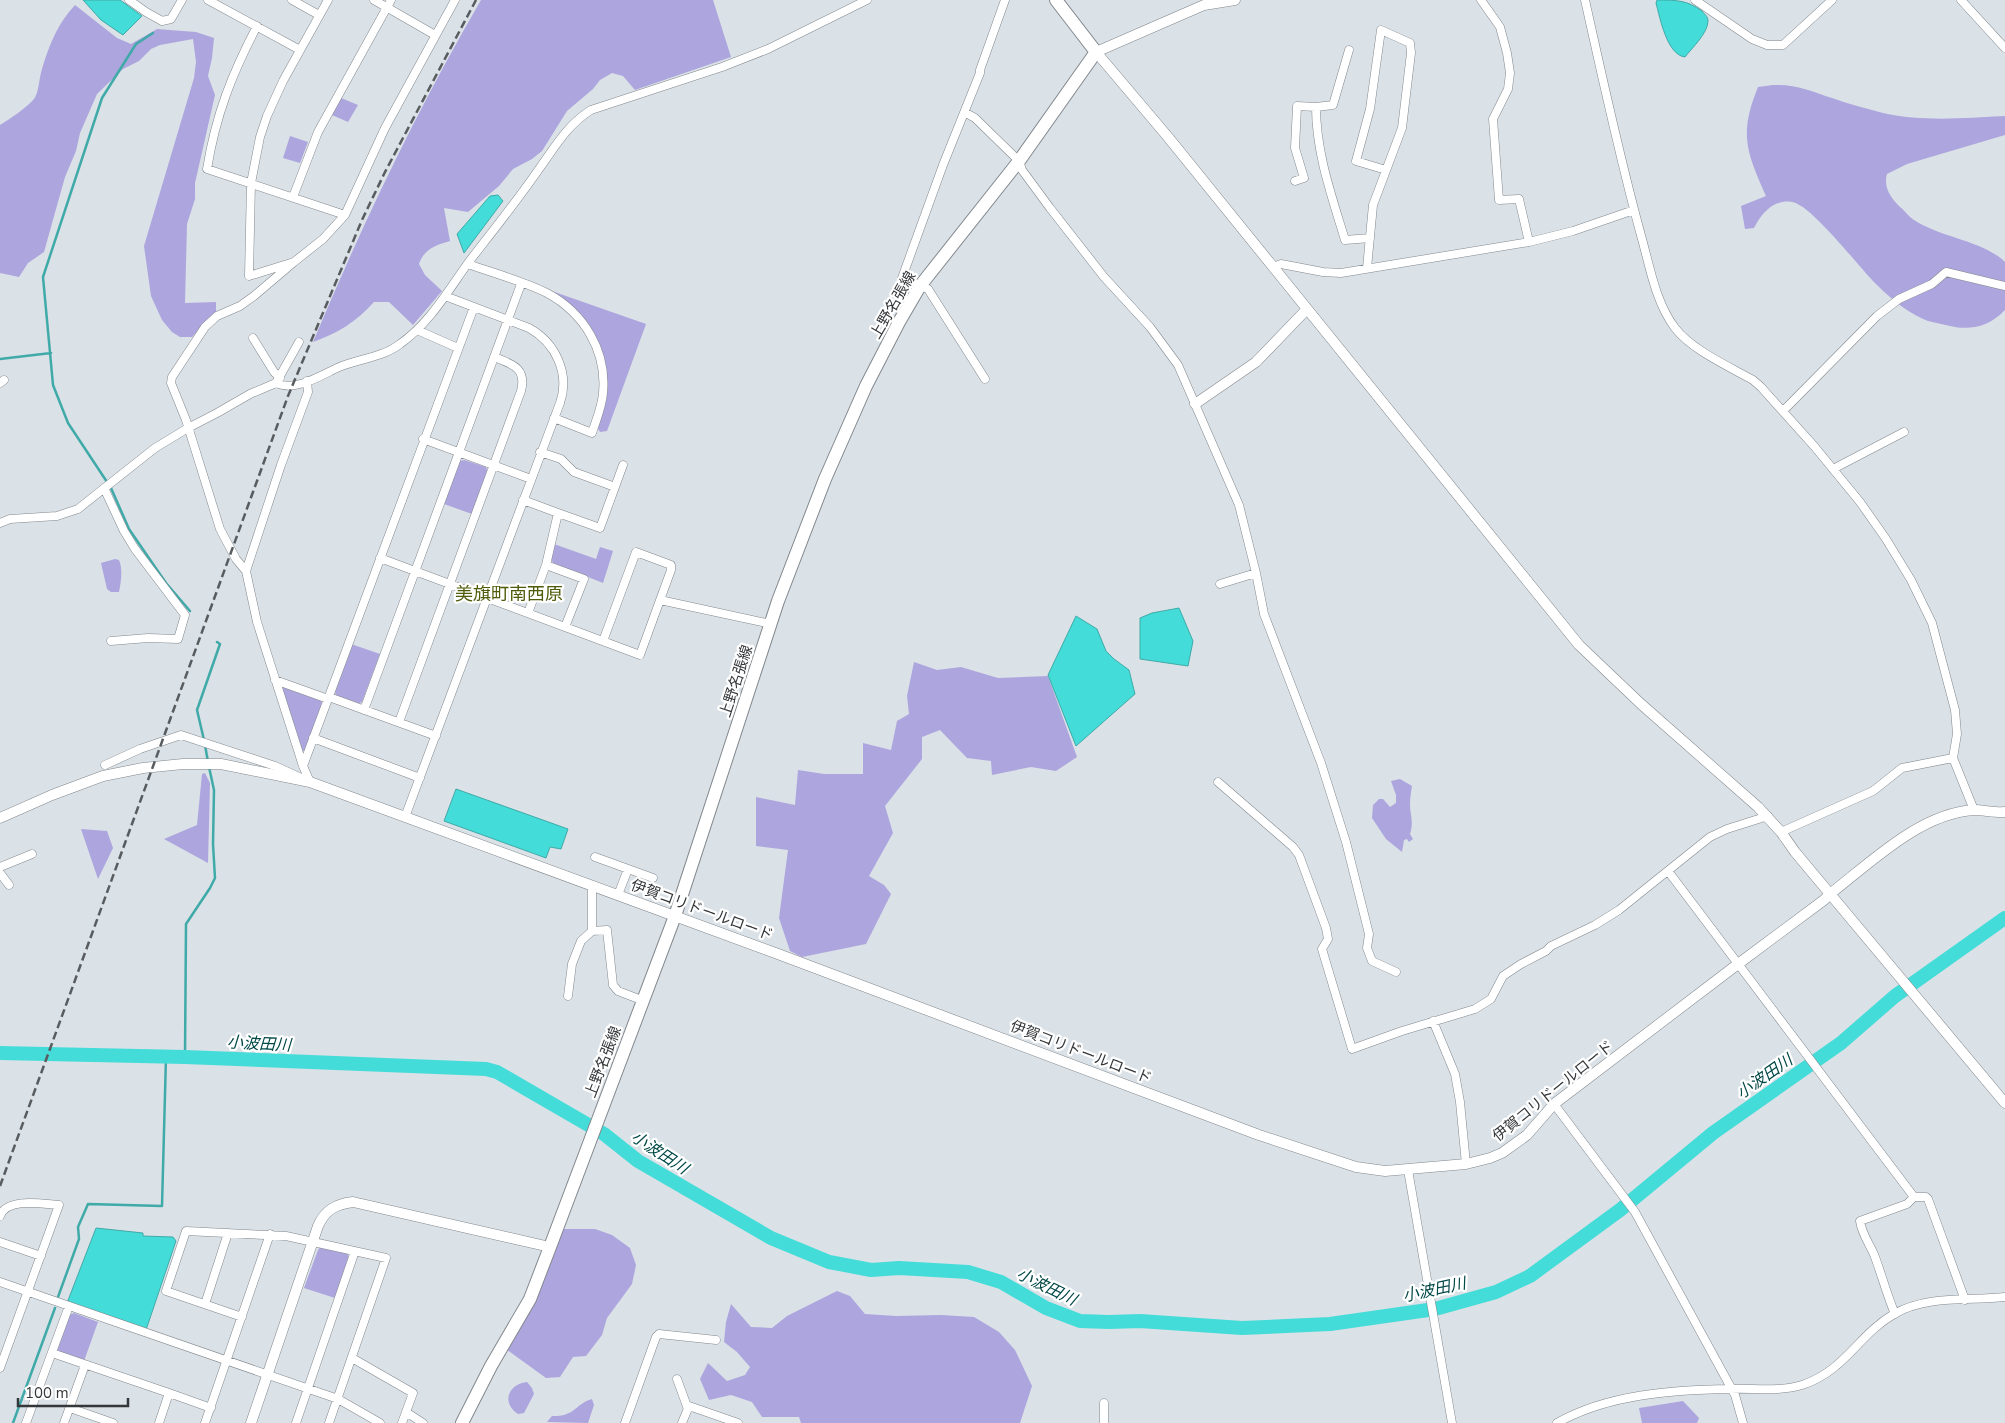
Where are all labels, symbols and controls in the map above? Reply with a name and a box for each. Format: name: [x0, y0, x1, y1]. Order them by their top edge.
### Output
street label: 上野名張線: [866, 268, 920, 342]
district label: 美旗町南西原: [455, 582, 563, 606]
street label: 上野名張線: [715, 642, 757, 720]
street label: 伊賀コリドールロード: [628, 875, 776, 945]
street label: 伊賀コリドールロード: [1007, 1016, 1155, 1088]
street label: 上野名張線: [580, 1023, 626, 1101]
water label: 小波田川: [226, 1031, 293, 1057]
street label: 伊賀コリドールロード: [1488, 1036, 1618, 1146]
water label: 小波田川: [1732, 1048, 1799, 1104]
water label: 小波田川: [627, 1126, 694, 1181]
water label: 小波田川: [1013, 1263, 1082, 1312]
water label: 小波田川: [1401, 1272, 1470, 1307]
scale bar: [18, 1376, 128, 1408]
text: 100 m: [25, 1383, 69, 1403]

